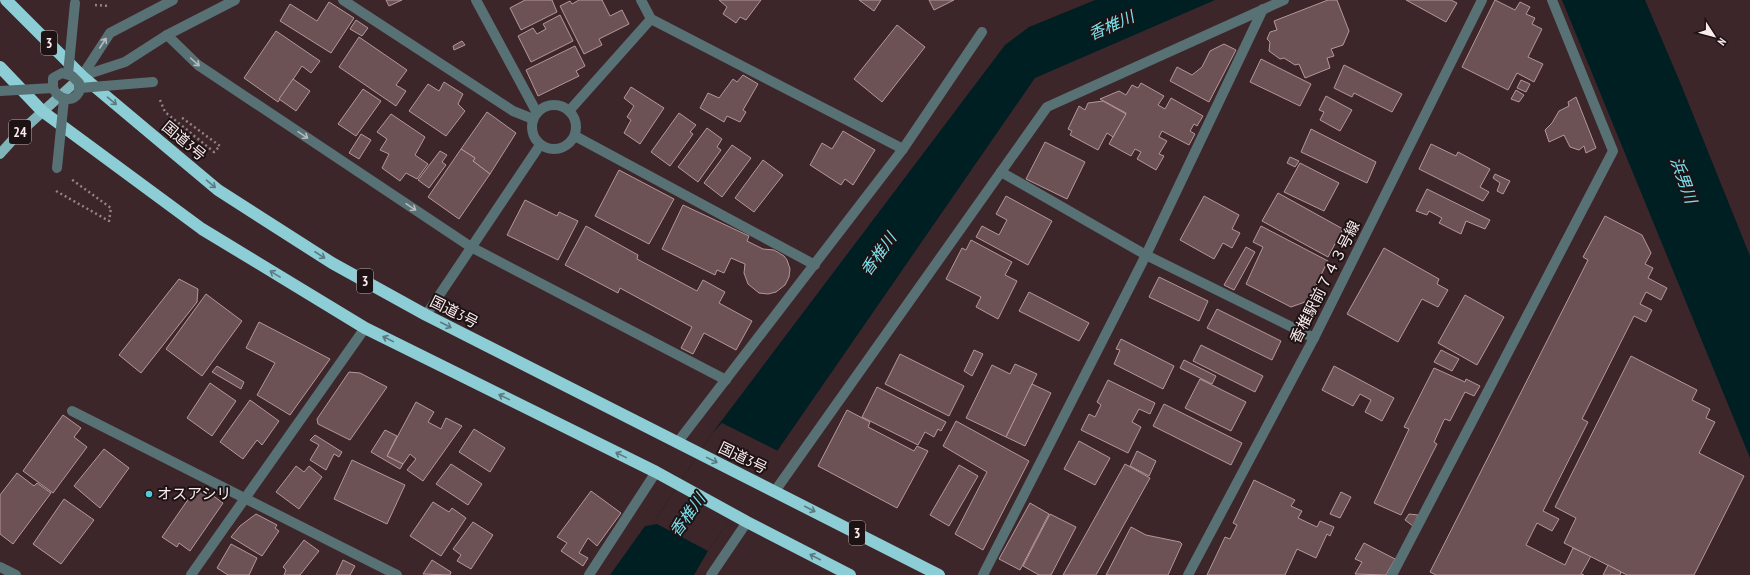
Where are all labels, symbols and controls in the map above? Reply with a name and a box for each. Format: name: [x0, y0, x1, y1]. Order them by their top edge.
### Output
water label: 香椎川: [1085, 5, 1139, 44]
north arrow: [1694, 16, 1734, 56]
road number: 3: [41, 31, 57, 55]
text: N: [1715, 35, 1730, 48]
one-way arrow: [99, 38, 107, 49]
one-way arrow: [190, 57, 200, 67]
one-way arrow: [106, 96, 117, 105]
street label: 国道3号: [158, 117, 210, 165]
road number: 24: [9, 120, 31, 144]
one-way arrow: [297, 131, 308, 139]
water label: 浜男川: [1666, 154, 1702, 208]
one-way arrow: [206, 180, 217, 189]
one-way arrow: [405, 203, 416, 211]
street label: 香椎駅前７４３号線: [1285, 217, 1364, 346]
water label: 香椎川: [856, 227, 901, 279]
one-way arrow: [314, 251, 325, 259]
one-way arrow: [269, 269, 281, 277]
road number: 3: [357, 269, 373, 293]
street label: 国道3号: [427, 291, 482, 332]
one-way arrow: [440, 322, 452, 330]
one-way arrow: [382, 335, 394, 343]
one-way arrow: [498, 393, 510, 400]
street label: 国道3号: [716, 438, 771, 477]
one-way arrow: [615, 450, 627, 458]
one-way arrow: [705, 457, 717, 464]
place label: オスアシリ: [157, 484, 231, 503]
water label: 香椎川: [665, 488, 710, 540]
marker: オスアシリ: [144, 489, 154, 499]
one-way arrow: [803, 506, 815, 513]
road number: 3: [849, 521, 865, 545]
one-way arrow: [809, 553, 821, 560]

